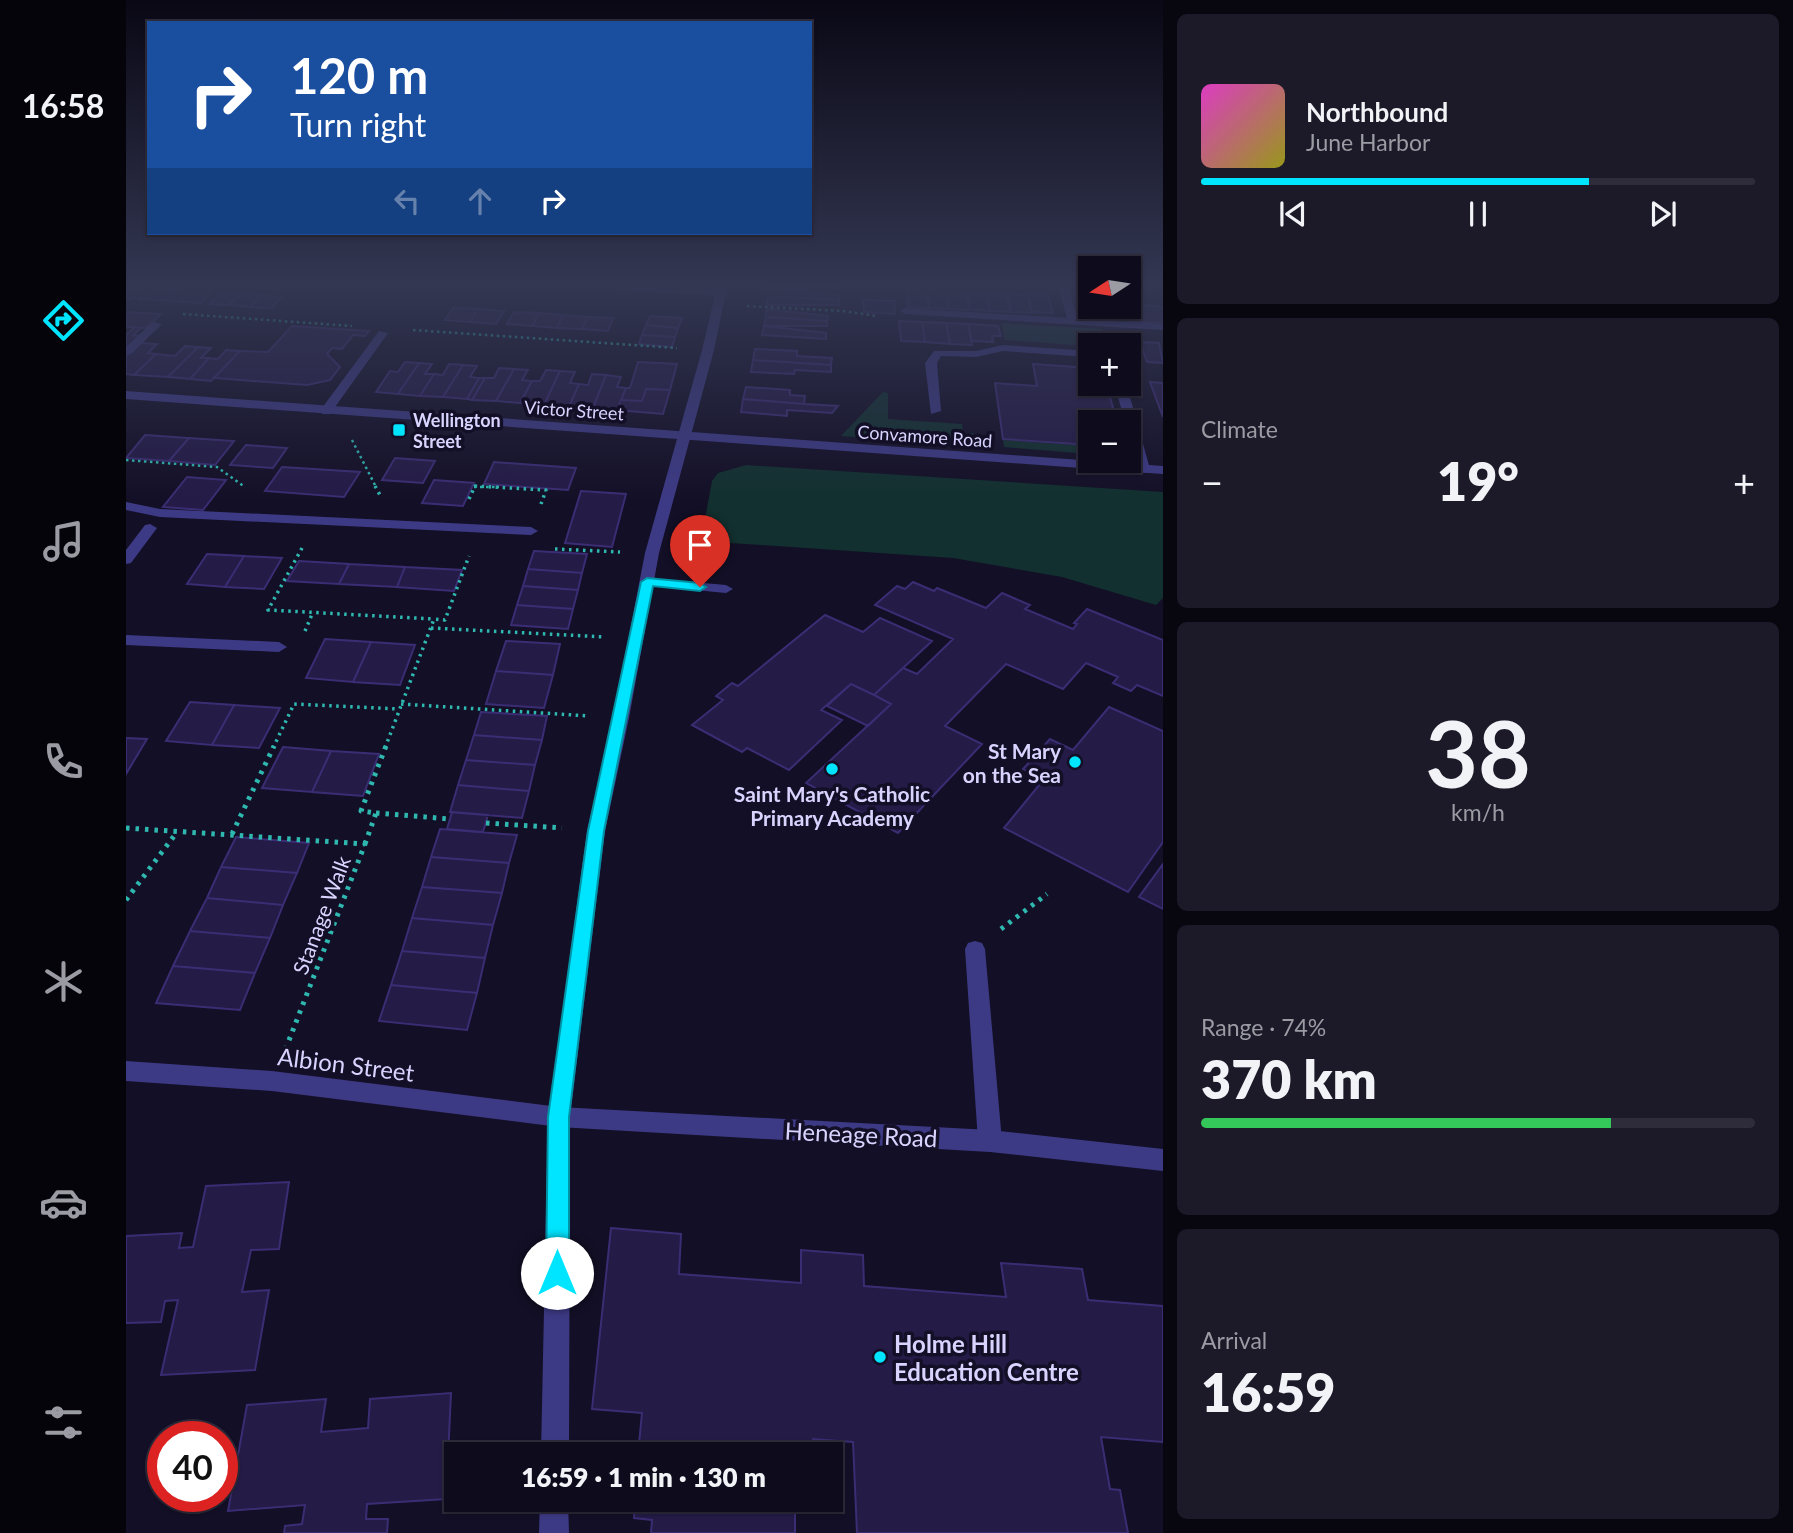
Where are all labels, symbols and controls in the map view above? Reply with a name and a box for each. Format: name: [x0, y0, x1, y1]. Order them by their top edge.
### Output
text: 120 m: [290, 46, 428, 104]
icon: right: [175, 49, 266, 140]
text: 16:58: [22, 86, 104, 125]
text: Northbound: [1306, 96, 1448, 128]
text: Turn right: [290, 105, 426, 144]
text: June Harbor: [1306, 128, 1430, 156]
icon: left: [388, 182, 426, 220]
icon: ahead: [461, 182, 499, 220]
icon: right: [534, 182, 572, 220]
icon: previous: [1274, 195, 1312, 233]
icon: pause: [1459, 195, 1497, 233]
icon: next: [1644, 195, 1682, 233]
north arrow: [1078, 256, 1141, 318]
map controls: [1078, 256, 1141, 473]
icon: directions: [39, 296, 88, 345]
button: +: [1078, 333, 1141, 396]
street label: Victor Street: [523, 396, 625, 424]
place label: Wellington Street: [413, 409, 501, 452]
button: −: [1078, 410, 1141, 473]
text: Climate: [1201, 415, 1278, 443]
street label: Convamore Road: [857, 420, 993, 452]
marker: Wellington Street: [391, 422, 407, 438]
text: 19°: [1437, 450, 1519, 512]
text: −: [1201, 459, 1223, 505]
text: +: [1733, 459, 1755, 505]
pin: [670, 515, 730, 587]
icon: music: [39, 517, 88, 566]
icon: arrive: [681, 526, 719, 564]
text: 38: [1425, 698, 1531, 807]
icon: phone: [39, 737, 88, 786]
place label: St Mary on the Sea: [963, 738, 1062, 787]
marker: St Mary on the Sea: [1067, 754, 1083, 770]
marker: Saint Mary's Catholic Primary Academy: [824, 761, 840, 777]
place label: Saint Mary's Catholic Primary Academy: [734, 781, 930, 830]
text: km/h: [1451, 798, 1505, 826]
street label: Stanage Walk: [287, 852, 355, 978]
icon: climate: [39, 957, 88, 1006]
text: Range · 74%: [1201, 1013, 1326, 1041]
street label: Albion Street: [276, 1041, 416, 1087]
text: 370 km: [1201, 1048, 1377, 1110]
street label: Heneage Road: [784, 1116, 938, 1152]
icon: car: [39, 1178, 88, 1227]
position arrow: [520, 1236, 594, 1310]
text: Arrival: [1201, 1326, 1267, 1354]
place label: Holme Hill Education Centre: [894, 1329, 1079, 1386]
marker: Holme Hill Education Centre: [872, 1349, 888, 1365]
text: 16:59: [1201, 1361, 1335, 1423]
icon: filters: [39, 1398, 88, 1447]
speed limit sign: 40: [147, 1421, 238, 1512]
text: 16:59 · 1 min · 130 m: [521, 1461, 766, 1493]

